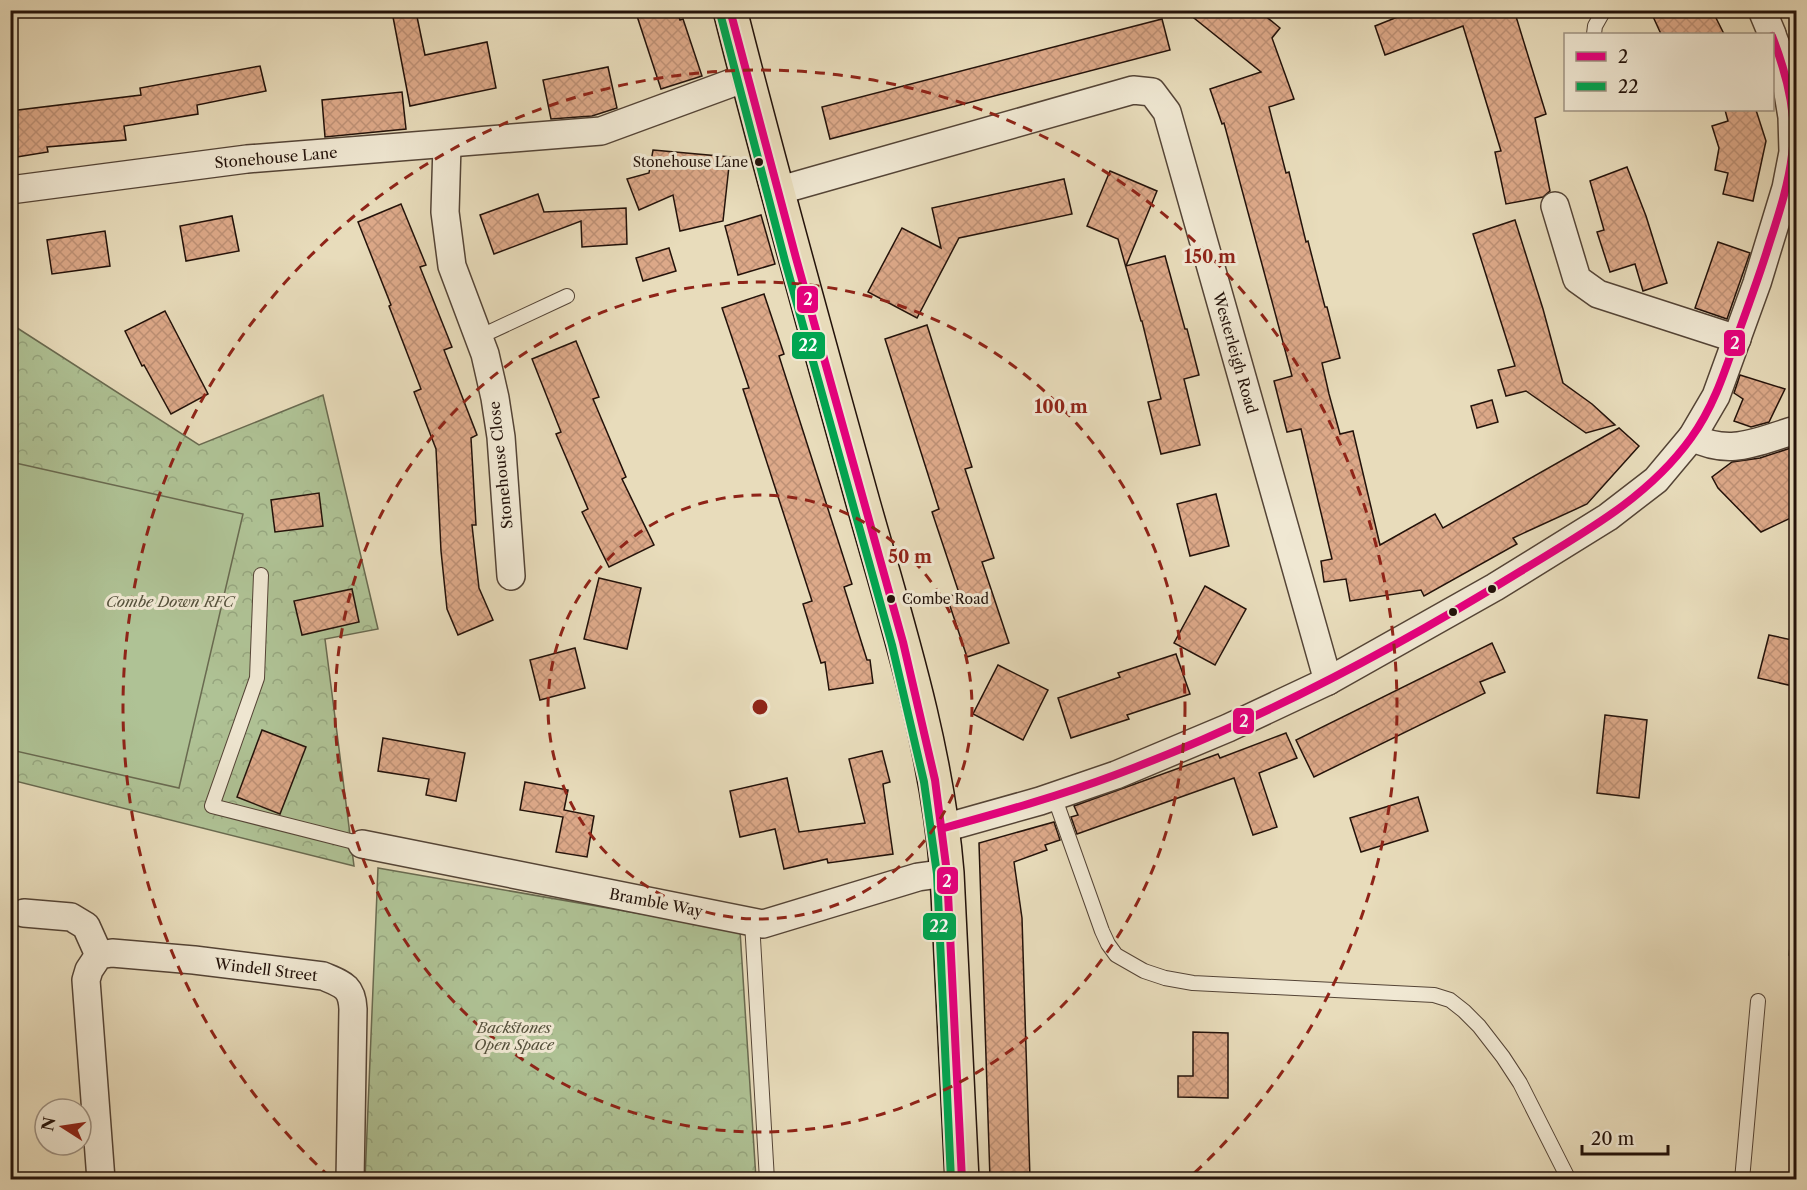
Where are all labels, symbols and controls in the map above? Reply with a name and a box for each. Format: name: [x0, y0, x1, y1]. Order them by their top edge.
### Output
legend: [1564, 33, 1774, 111]
text: 2: [1618, 46, 1628, 68]
text: 22: [1618, 76, 1639, 98]
street label: Stonehouse Lane: [214, 143, 338, 172]
place label: Stonehouse Lane: [633, 153, 748, 171]
marker: Stonehouse Lane: [753, 156, 765, 168]
text: 150 m: [1184, 246, 1236, 268]
line badge: 2: [796, 285, 819, 314]
text: 2: [803, 289, 813, 309]
street label: Westerleigh Road: [1209, 289, 1262, 416]
line badge: 2: [1723, 329, 1746, 357]
line badge: 22: [791, 331, 826, 360]
text: 2: [1730, 333, 1740, 353]
text: 22: [799, 335, 817, 355]
text: 100 m: [1034, 396, 1088, 418]
street label: Stonehouse Close: [484, 400, 517, 530]
text: 50 m: [888, 546, 932, 568]
unlabelled marker: [1486, 583, 1498, 595]
place label: Combe Road: [902, 590, 990, 608]
park label: Combe Down RFC: [106, 592, 236, 611]
marker: Combe Road: [885, 593, 897, 605]
unlabelled marker: [1447, 606, 1459, 618]
centre of rings: [750, 697, 770, 717]
line badge: 2: [1232, 707, 1255, 735]
text: 2: [1239, 711, 1249, 731]
line badge: 2: [936, 866, 959, 895]
text: 2: [942, 871, 952, 891]
street label: Bramble Way: [608, 884, 705, 921]
line badge: 22: [922, 912, 957, 941]
text: 22: [930, 916, 948, 936]
street label: Windell Street: [213, 954, 319, 985]
park label: Backstones Open Space: [474, 1018, 555, 1054]
north arrow: [33, 1097, 93, 1157]
text: N: [37, 1115, 60, 1133]
scale bar: [1582, 1118, 1668, 1156]
text: 20 m: [1591, 1128, 1635, 1150]

